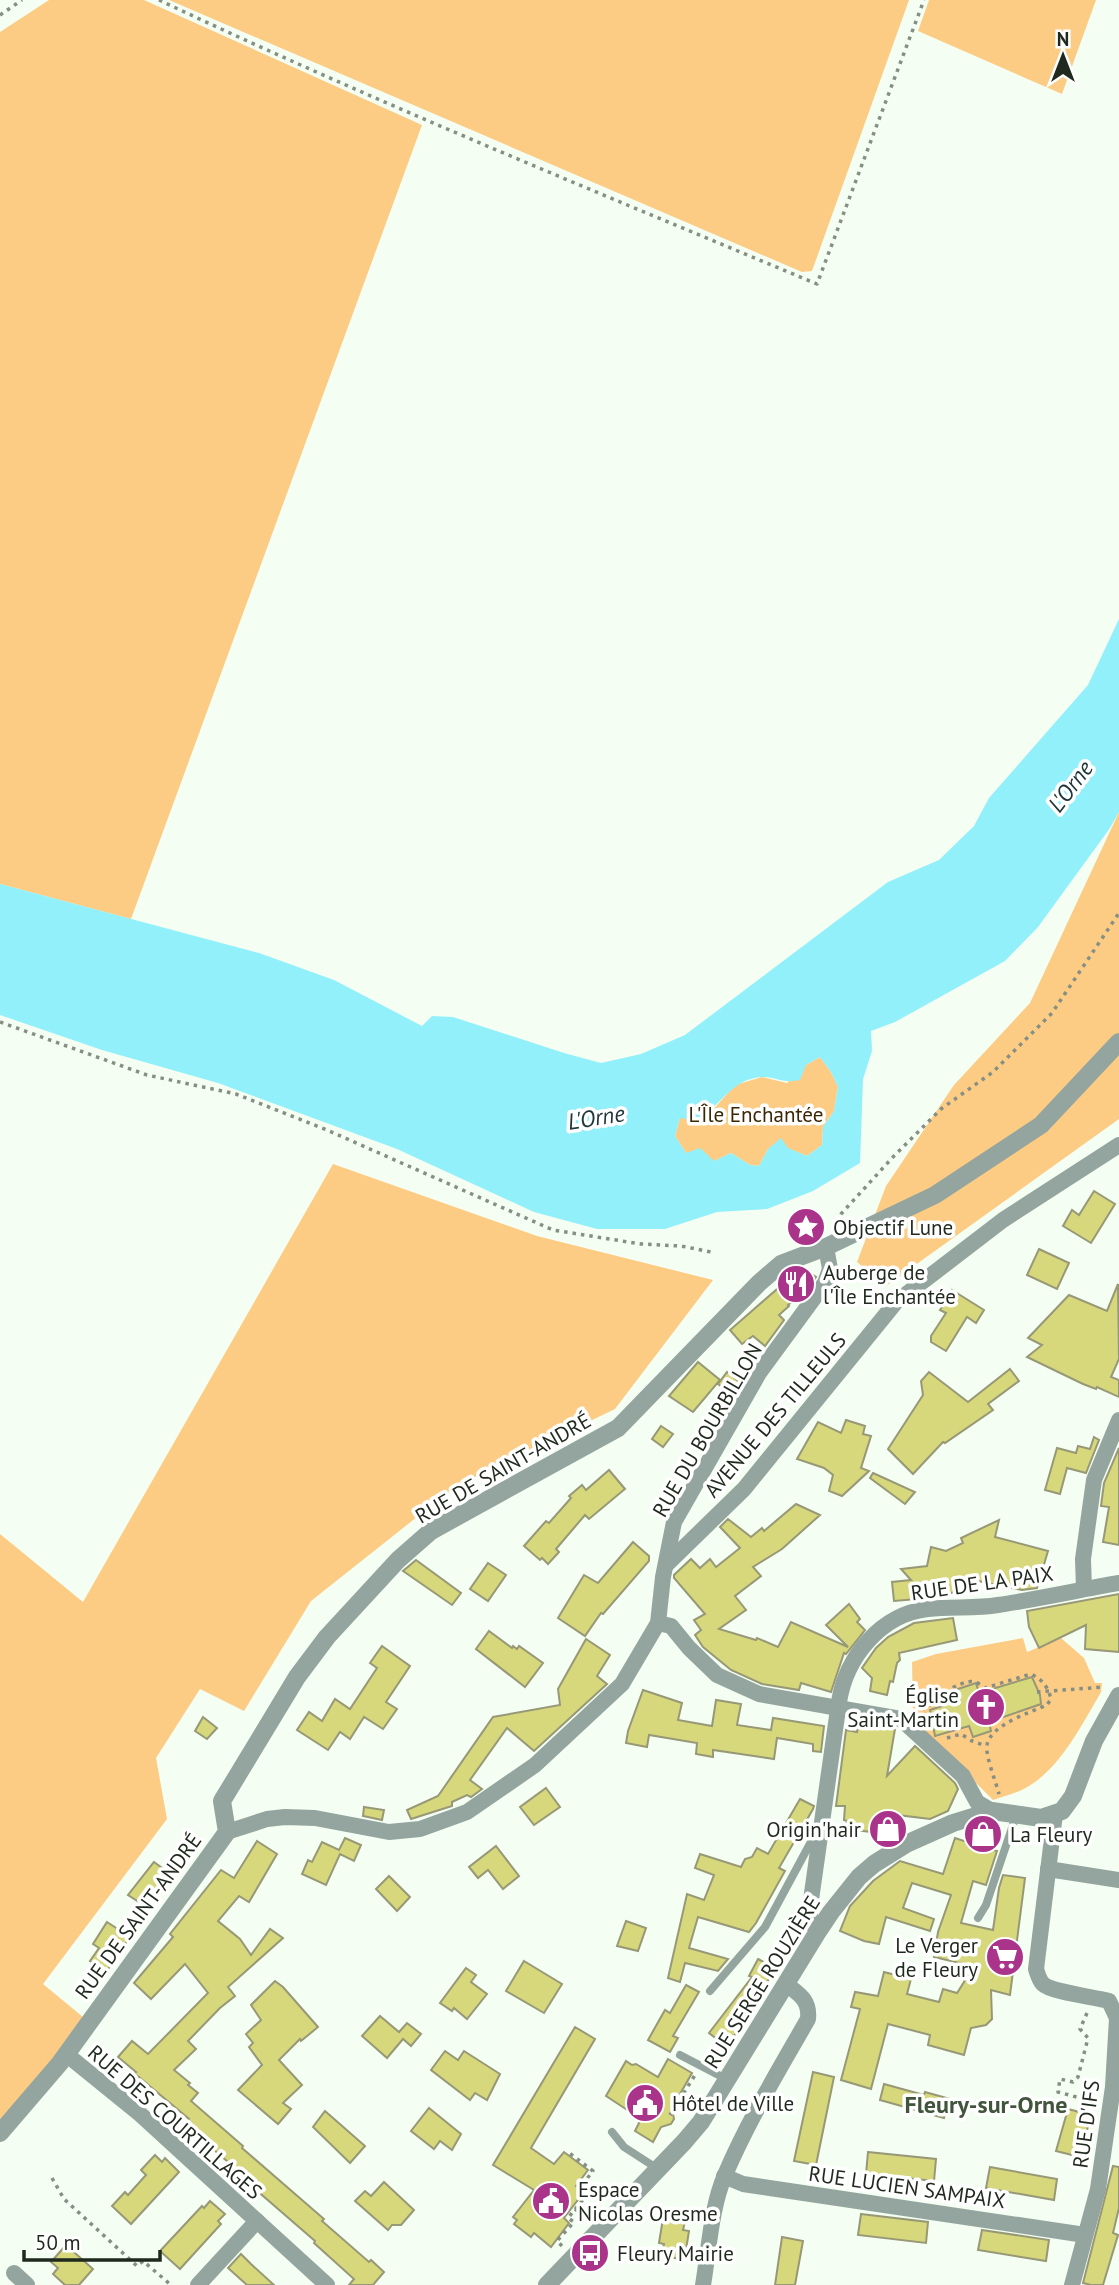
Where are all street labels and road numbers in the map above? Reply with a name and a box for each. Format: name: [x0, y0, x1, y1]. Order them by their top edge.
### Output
street label: AVENUE DES TILLEULS: [698, 1327, 852, 1503]
street label: RUE DU BOURBILLON: [646, 1338, 768, 1522]
street label: RUE DE SAINT-ANDRÉ: [410, 1407, 596, 1529]
street label: RUE DE LA PAIX: [909, 1560, 1055, 1606]
street label: RUE DE SAINT-ANDRÉ: [69, 1828, 207, 2004]
street label: RUE SERGE ROUZIÈRE: [698, 1890, 826, 2074]
street label: RUE DES COURTILLAGES: [82, 2039, 268, 2205]
street label: RUE D'IFS: [1066, 2078, 1106, 2170]
street label: RUE LUCIEN SAMPAIX: [807, 2160, 1007, 2214]

